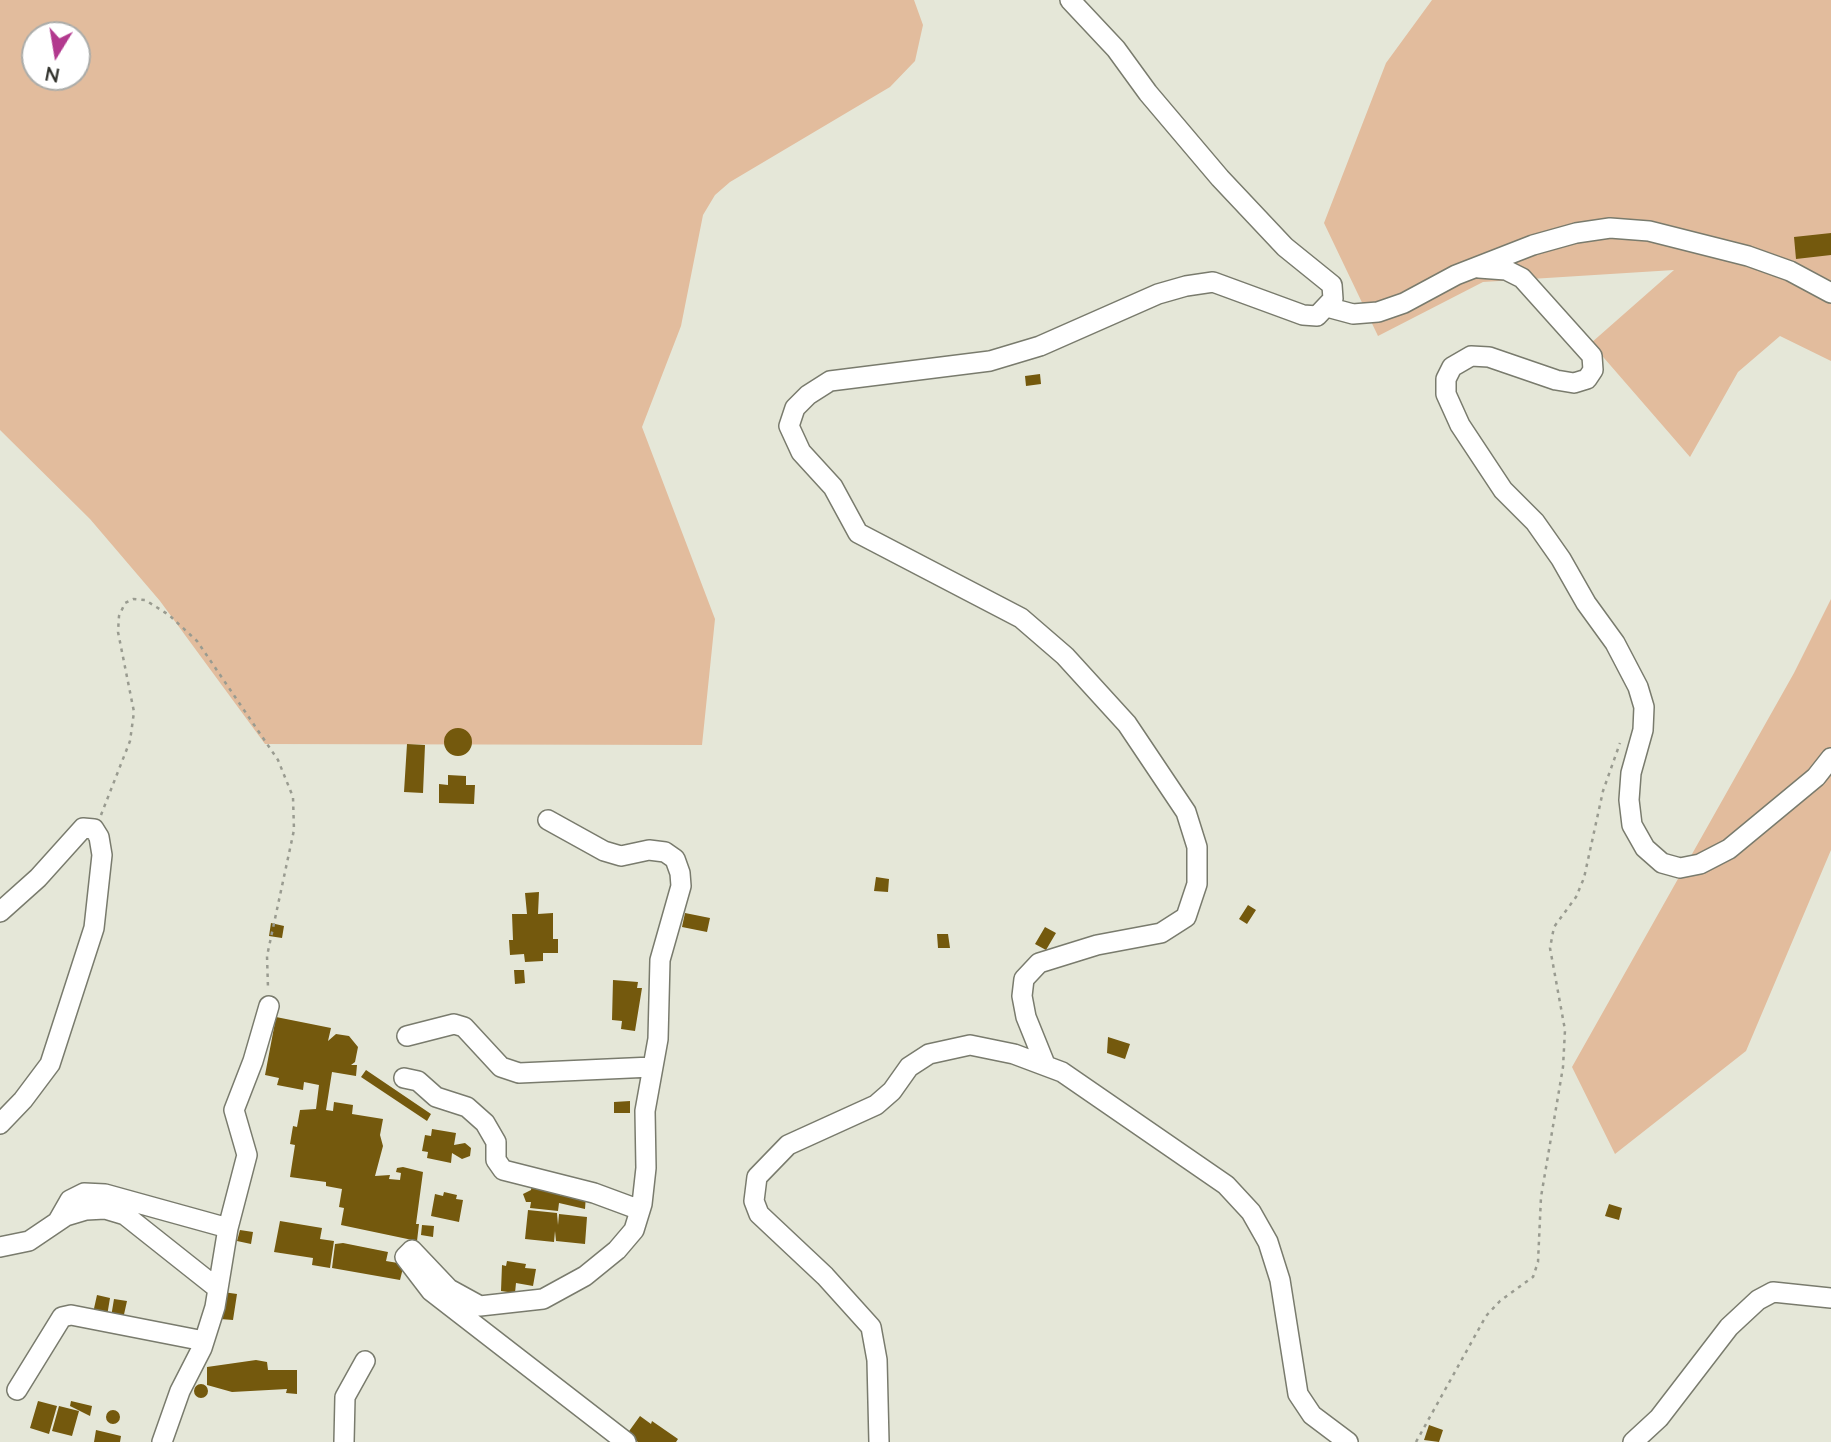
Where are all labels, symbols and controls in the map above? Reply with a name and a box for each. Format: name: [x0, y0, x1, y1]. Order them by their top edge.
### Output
north arrow: [21, 21, 91, 91]
text: N: [43, 62, 62, 88]

